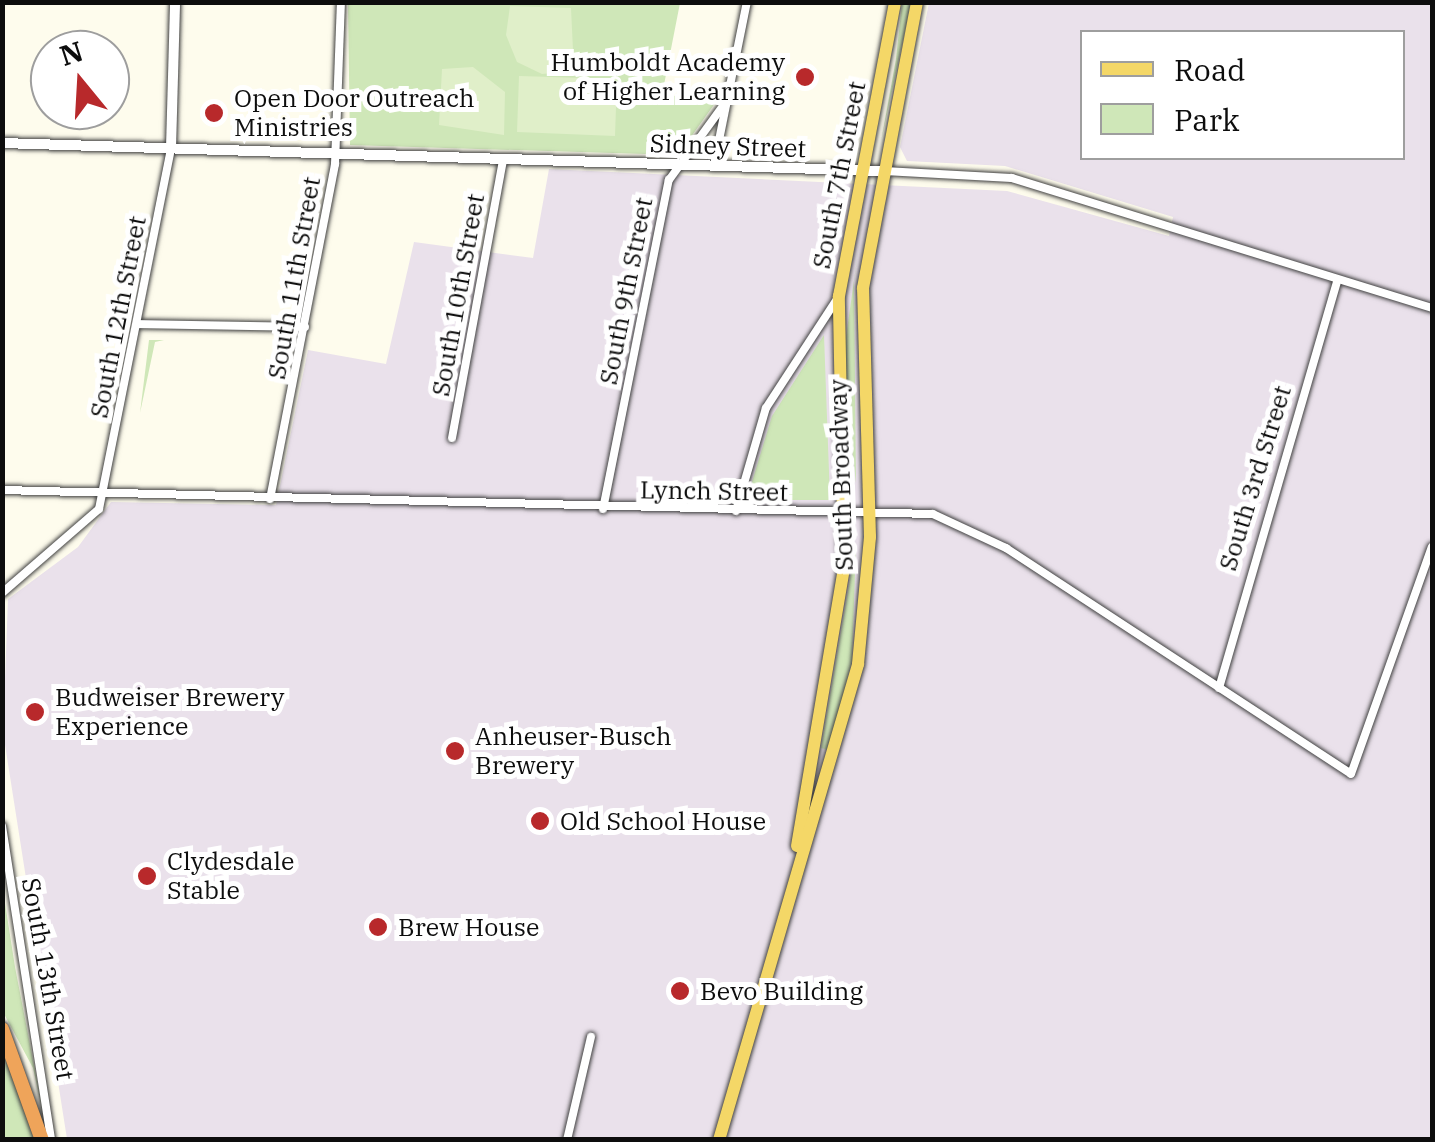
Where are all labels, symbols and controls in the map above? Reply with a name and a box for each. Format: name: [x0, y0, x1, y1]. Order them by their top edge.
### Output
north arrow: [30, 30, 130, 130]
legend: [1080, 30, 1405, 160]
text: N: [55, 32, 87, 74]
place label: Humboldt Academy of Higher Learning: [550, 48, 785, 107]
text: Road: [1174, 50, 1246, 89]
marker: Humboldt Academy of Higher Learning: [794, 66, 816, 88]
street label: South 7th Street: [806, 79, 872, 271]
place label: Open Door Outreach Ministries: [234, 84, 475, 143]
text: Park: [1174, 100, 1240, 139]
marker: Open Door Outreach Ministries: [203, 102, 225, 124]
street label: Sidney Street: [649, 128, 807, 164]
street label: South 11th Street: [261, 174, 327, 382]
street label: South 10th Street: [425, 191, 491, 399]
street label: South 9th Street: [593, 195, 659, 387]
street label: South 12th Street: [84, 214, 152, 420]
street label: South Broadway: [823, 379, 859, 571]
street label: South 3rd Street: [1213, 382, 1297, 574]
street label: Lynch Street: [640, 475, 788, 507]
place label: Budweiser Brewery Experience: [55, 683, 284, 742]
marker: Budweiser Brewery Experience: [24, 701, 46, 723]
place label: Anheuser-Busch Brewery: [475, 722, 672, 781]
marker: Anheuser-Busch Brewery: [444, 740, 466, 762]
place label: Old School House: [560, 806, 766, 836]
marker: Old School House: [529, 810, 551, 832]
place label: Clydesdale Stable: [167, 847, 294, 906]
marker: Clydesdale Stable: [136, 865, 158, 887]
street label: South 13th Street: [15, 875, 81, 1083]
place label: Brew House: [398, 912, 539, 942]
marker: Brew House: [367, 916, 389, 938]
place label: Bevo Building: [700, 976, 863, 1006]
marker: Bevo Building: [669, 980, 691, 1002]

